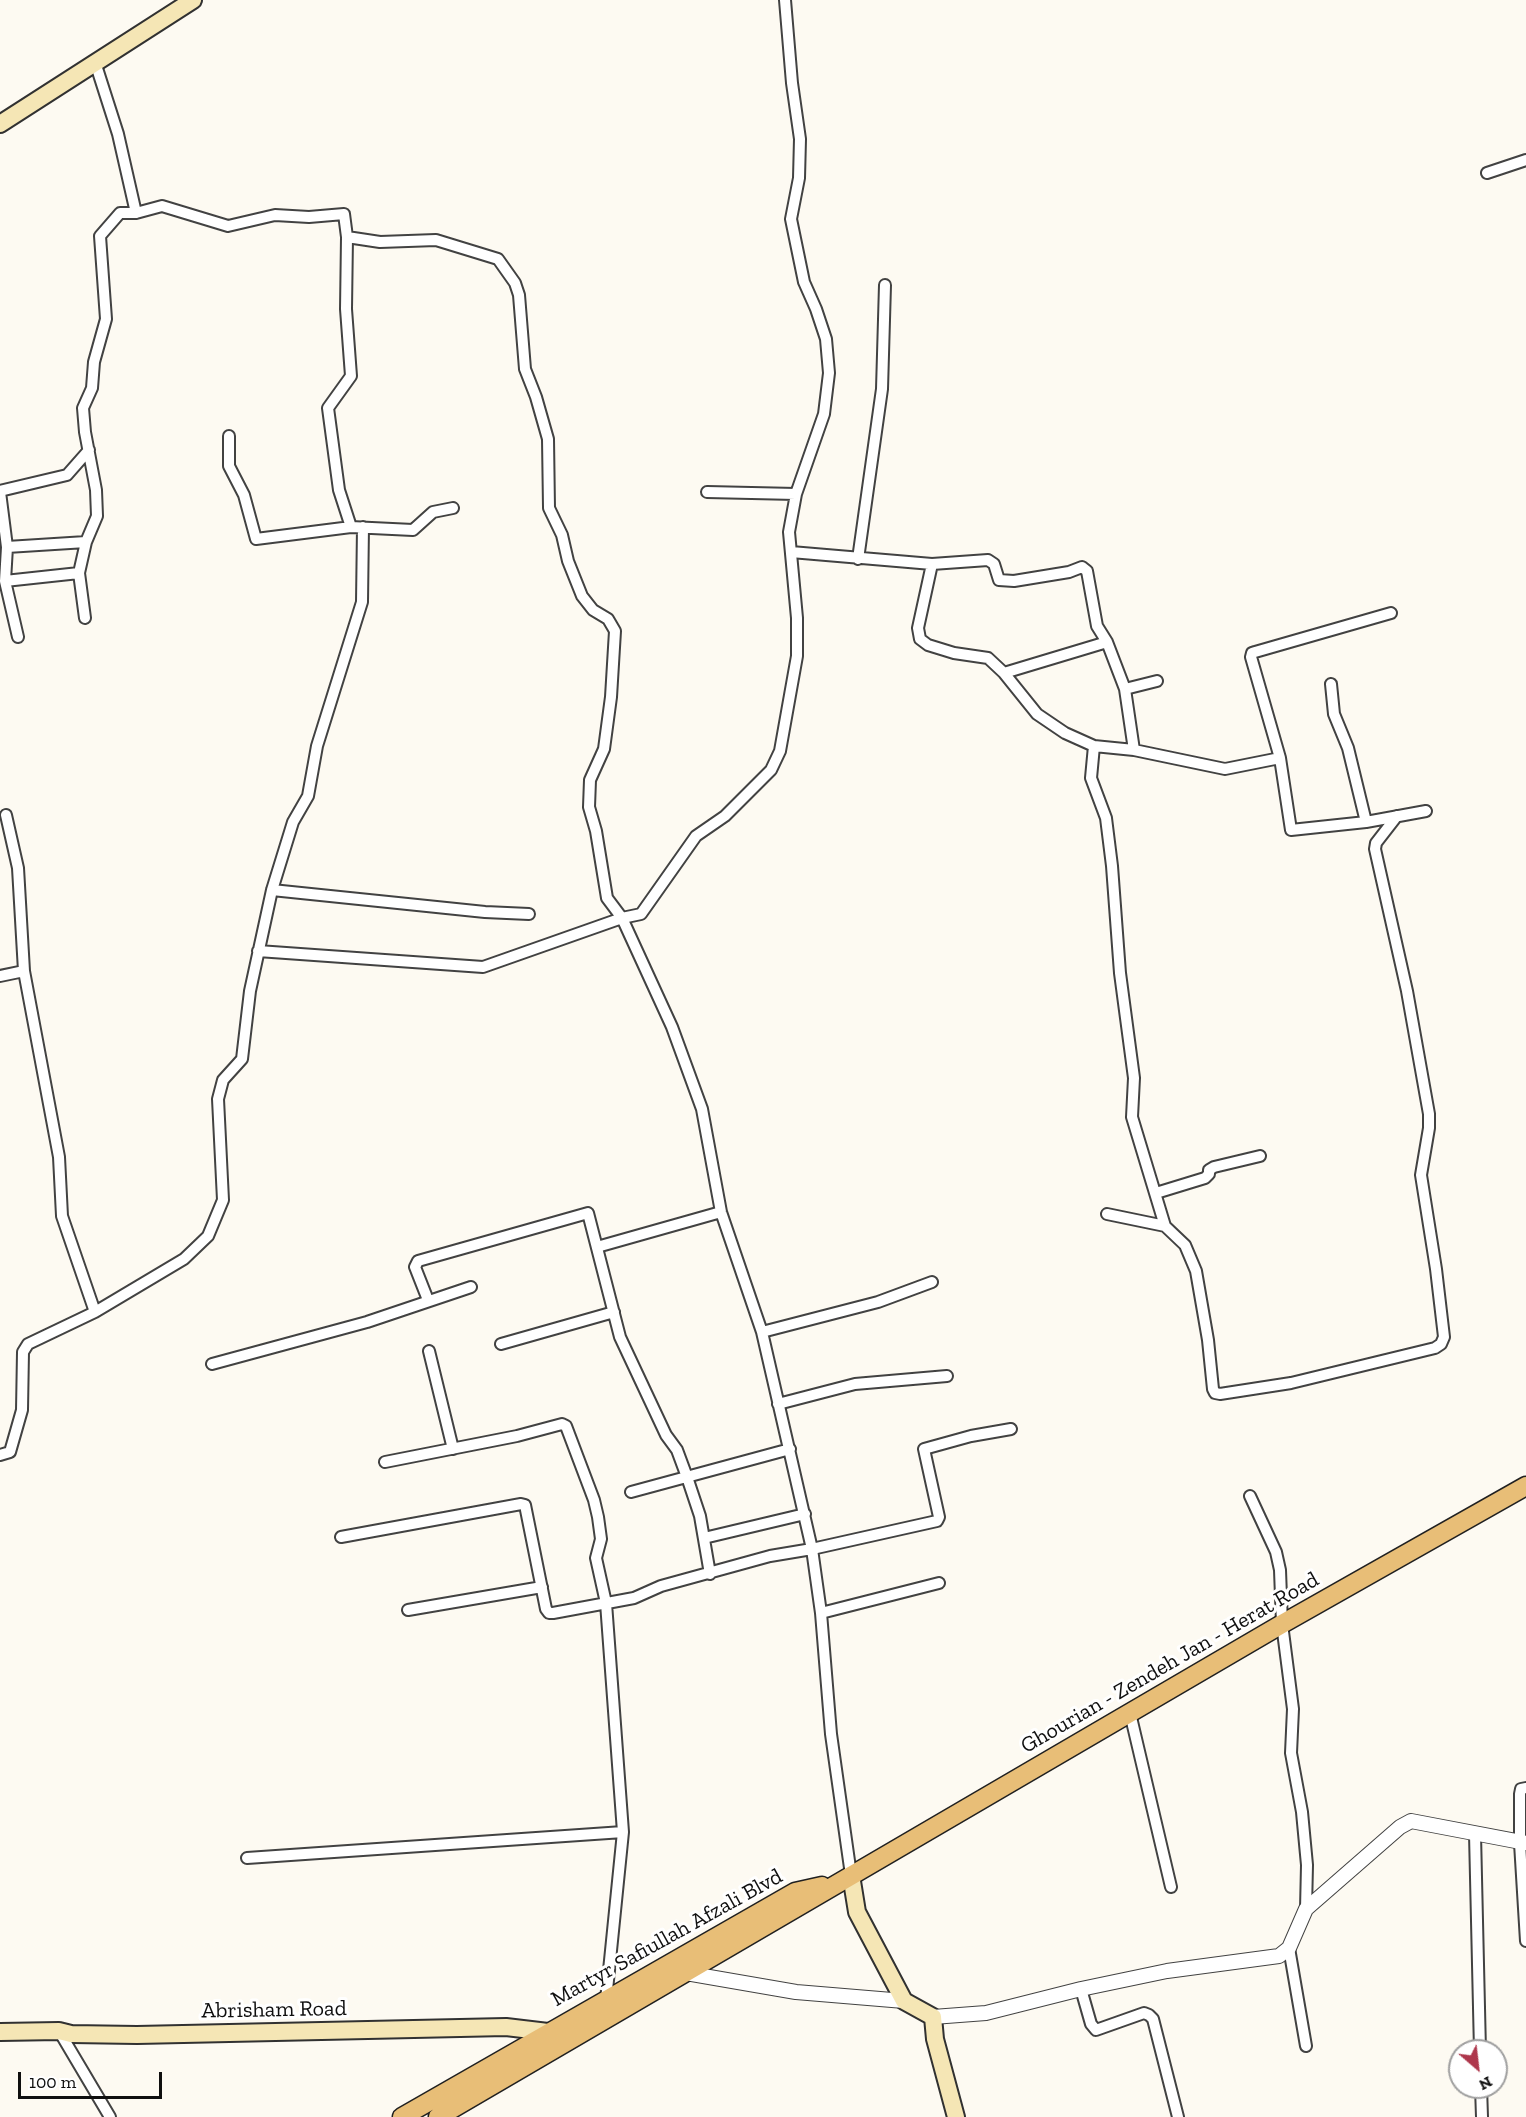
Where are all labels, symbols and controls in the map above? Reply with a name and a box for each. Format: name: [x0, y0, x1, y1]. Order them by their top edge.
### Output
street label: Ghourian - Zendeh Jan - Herat Road: [1016, 1567, 1324, 1759]
street label: Martyr Safiullah Afzali Blvd: [547, 1863, 787, 2013]
street label: Abrisham Road: [201, 1996, 347, 2024]
north arrow: [1448, 2039, 1508, 2099]
scale bar: [21, 2060, 165, 2098]
text: 100 m: [29, 2071, 76, 2093]
text: N: [1476, 2072, 1496, 2095]

